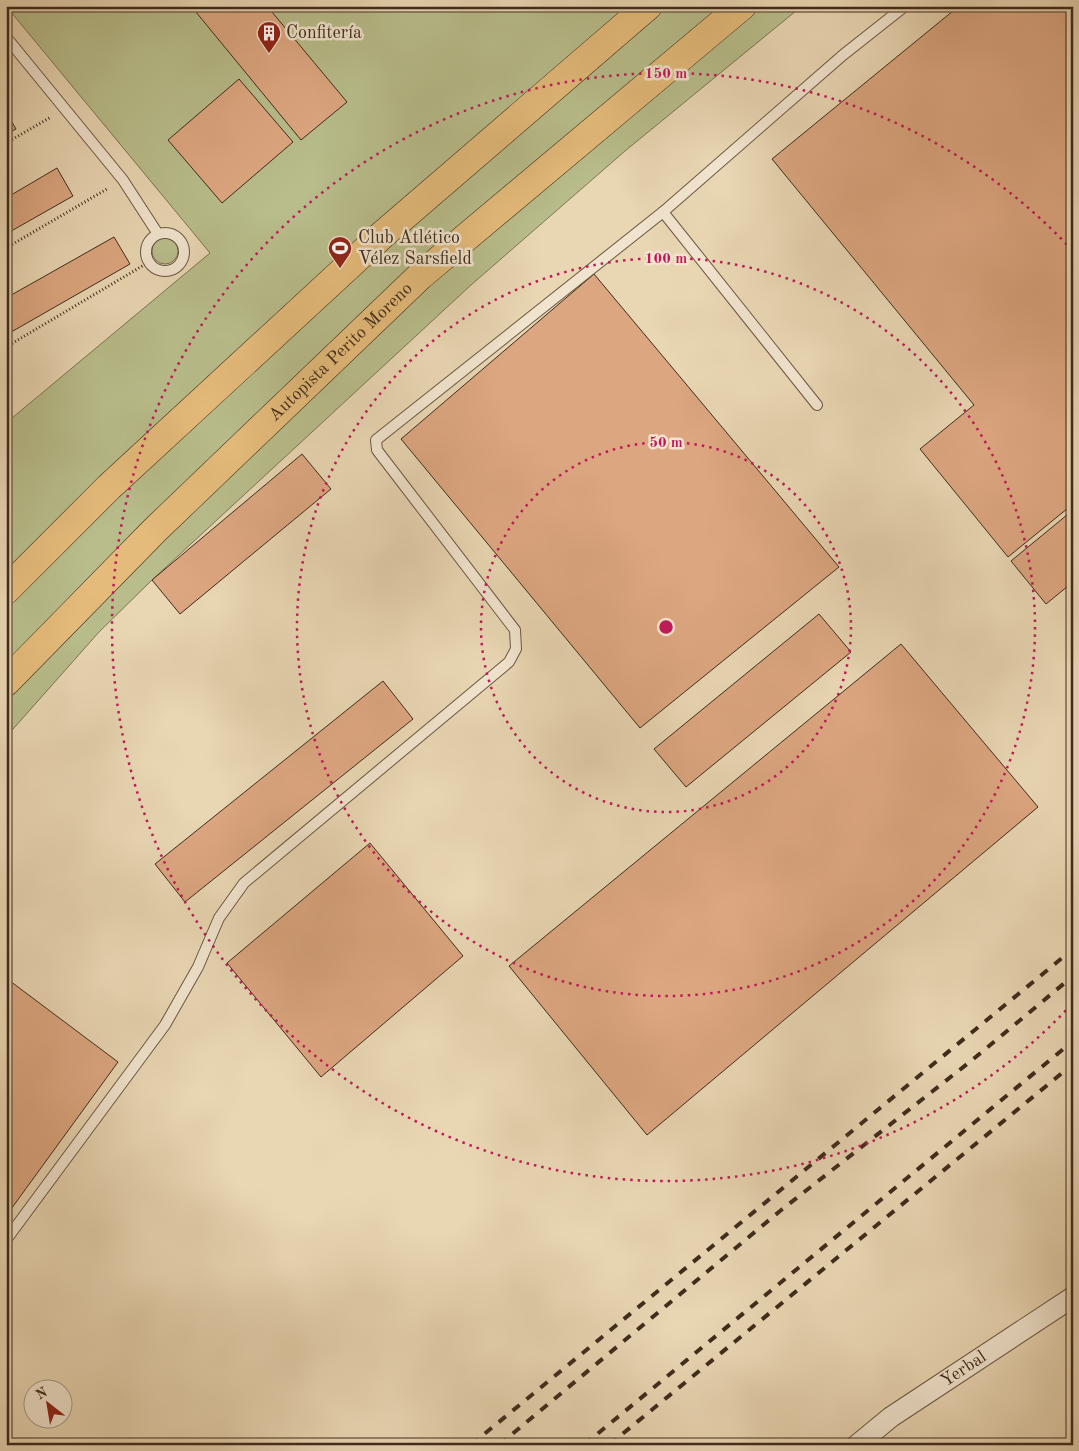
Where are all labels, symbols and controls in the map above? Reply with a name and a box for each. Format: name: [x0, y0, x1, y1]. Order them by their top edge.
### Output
building icon: Confitería: [256, 20, 282, 54]
place label: Confitería: [286, 24, 362, 42]
text: 150 m: [645, 67, 687, 82]
place label: Club Atlético Vélez Sarsfield: [358, 229, 472, 268]
sports icon: Club Atlético Vélez Sarsfield: [327, 235, 353, 269]
text: 100 m: [645, 252, 687, 267]
street label: Autopista Perito Moreno: [265, 279, 416, 425]
text: 50 m: [649, 436, 683, 451]
centre of rings: [657, 618, 675, 636]
street label: Yerbal: [938, 1348, 990, 1391]
north arrow: [22, 1378, 72, 1428]
text: N: [34, 1385, 50, 1402]

